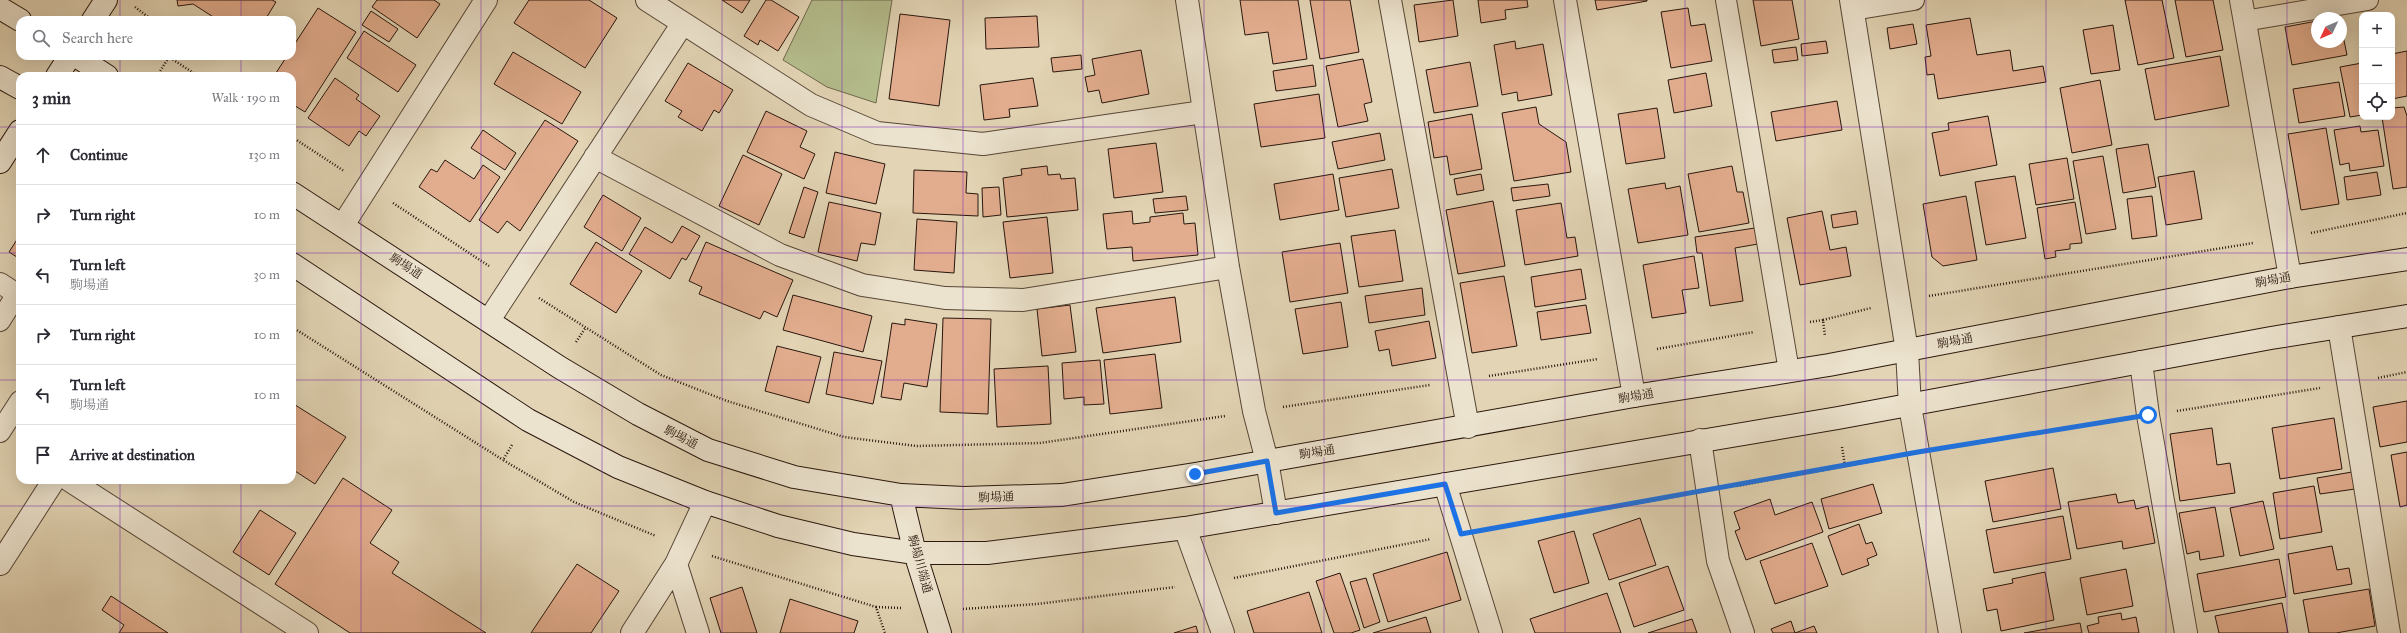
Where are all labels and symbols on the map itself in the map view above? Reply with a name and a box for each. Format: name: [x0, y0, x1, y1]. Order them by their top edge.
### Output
north arrow: [2311, 12, 2347, 48]
street label: 駒場通: [387, 250, 425, 282]
street label: 駒場通: [2254, 270, 2292, 290]
street label: 駒場通: [1936, 331, 1974, 351]
street label: 駒場通: [1617, 386, 1655, 406]
route start: [2139, 406, 2157, 424]
street label: 駒場通: [662, 423, 700, 451]
street label: 駒場通: [1298, 442, 1336, 462]
route end: [1186, 465, 1204, 483]
street label: 駒場通: [978, 489, 1014, 505]
street label: 駒場川端通: [905, 533, 935, 595]

